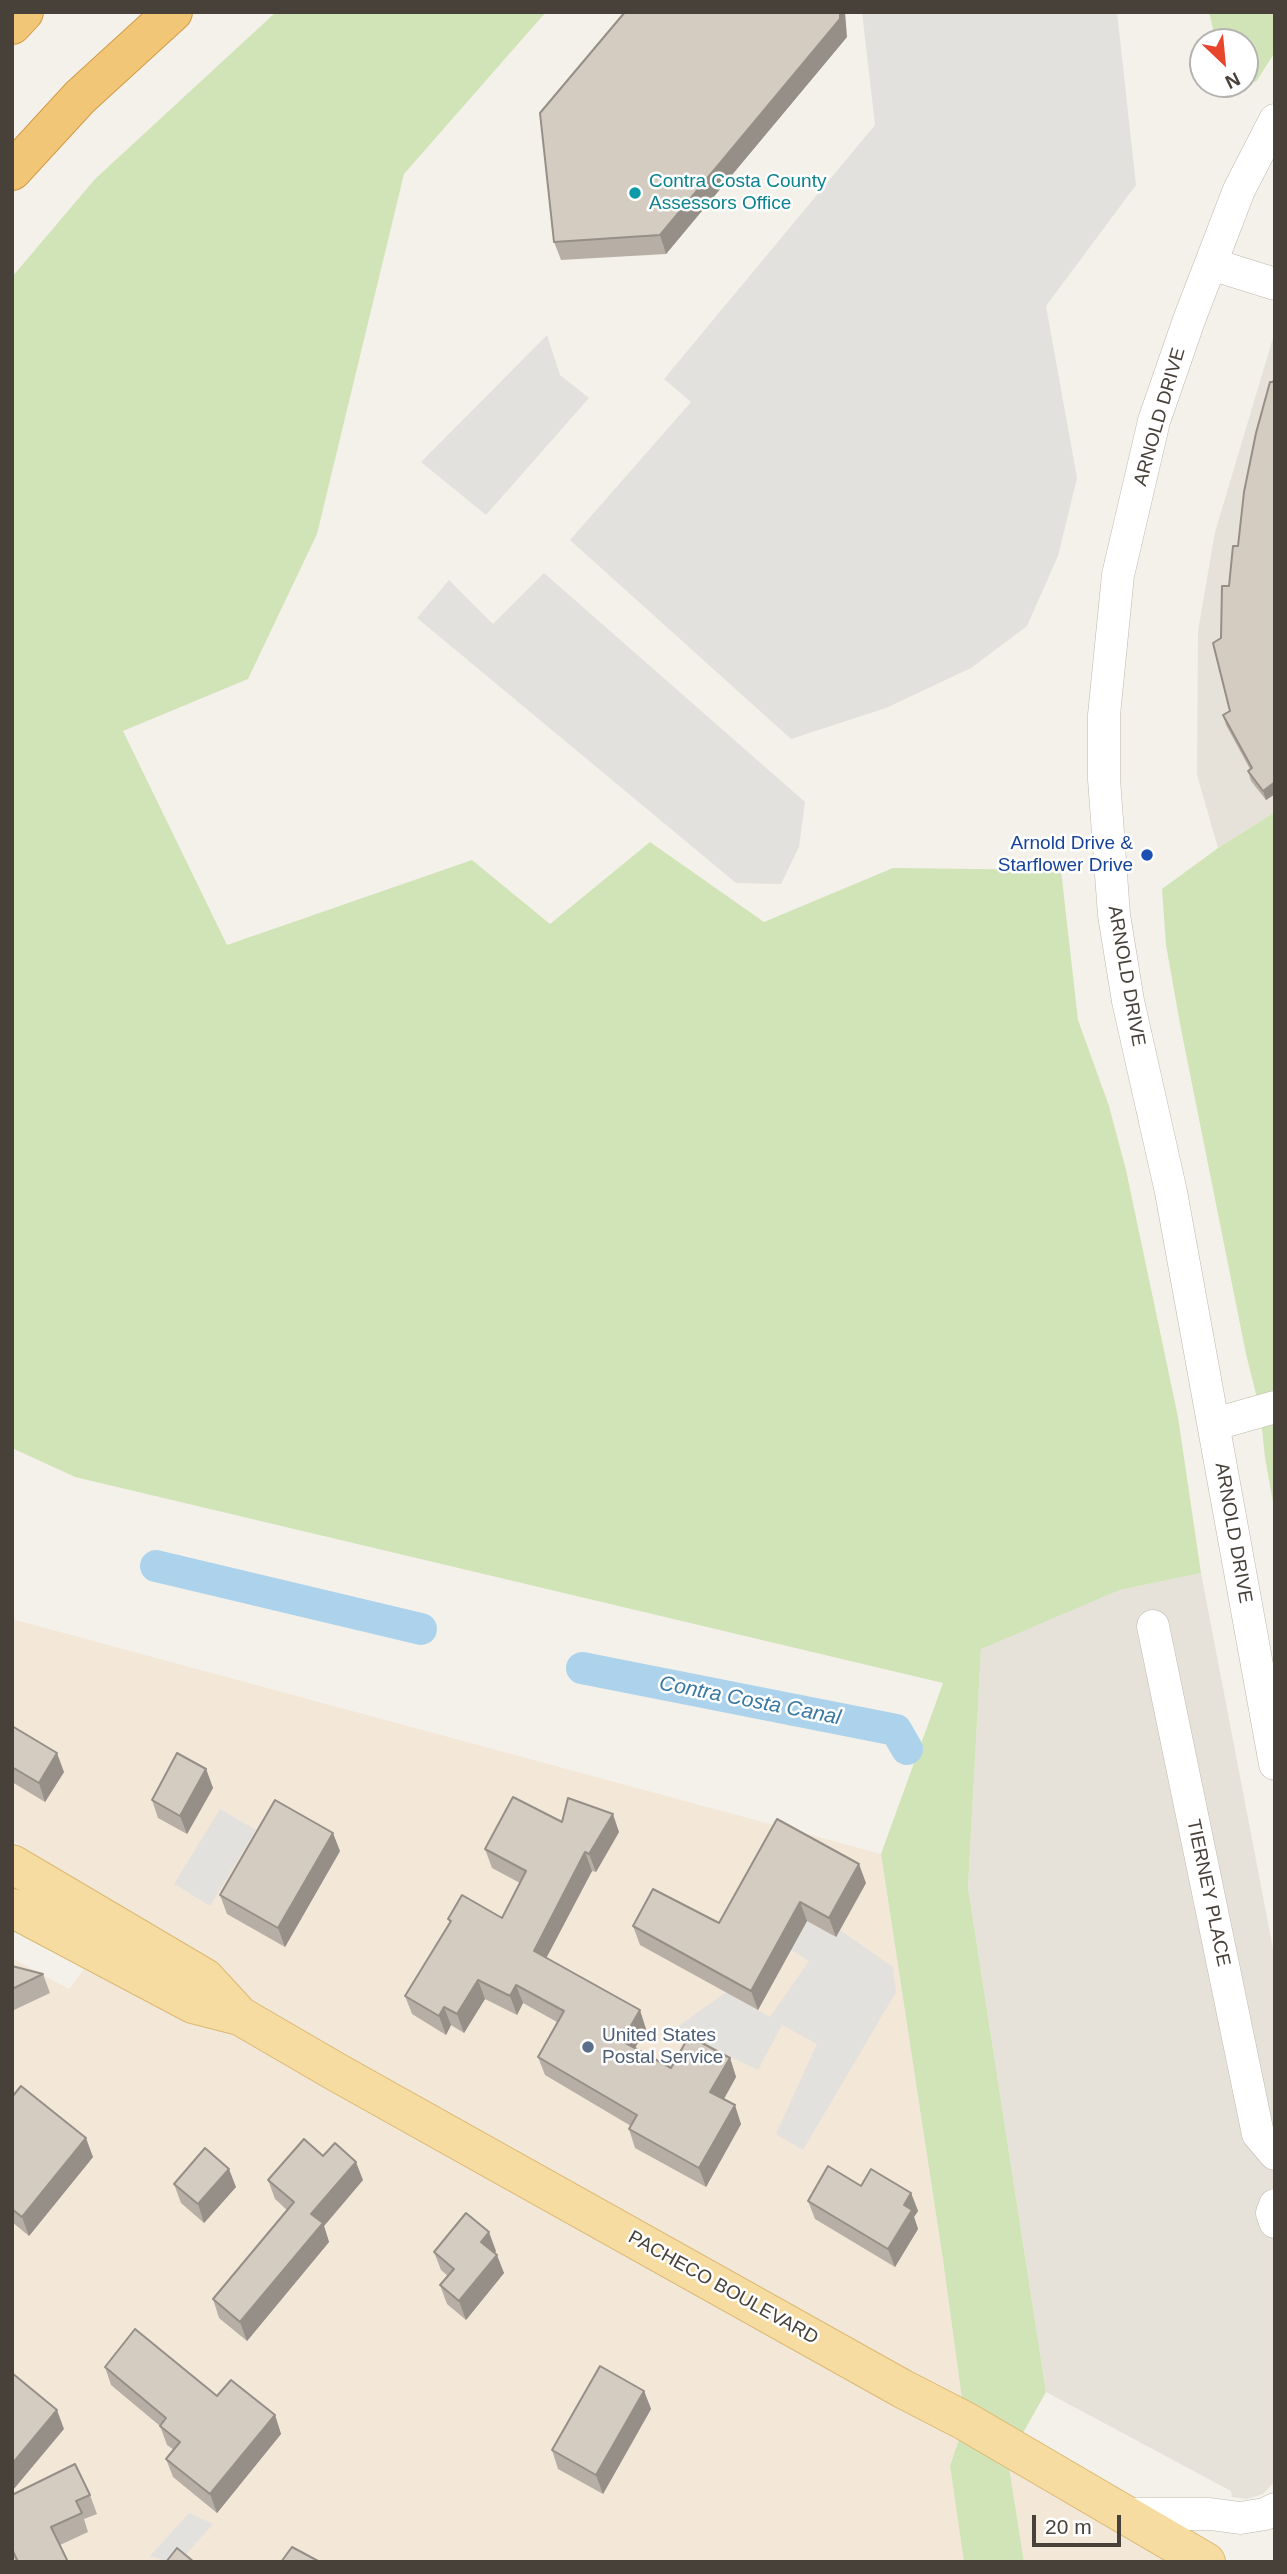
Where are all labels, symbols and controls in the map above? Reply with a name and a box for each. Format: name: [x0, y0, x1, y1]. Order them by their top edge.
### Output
north arrow: [1189, 28, 1259, 98]
text: N: [1222, 68, 1243, 93]
place label: Contra Costa County Assessors Office: [649, 171, 826, 215]
marker: Contra Costa County Assessors Office: [627, 185, 643, 201]
street label: ARNOLD DRIVE: [1129, 345, 1191, 489]
place label: Arnold Drive & Starflower Drive: [998, 833, 1133, 877]
marker: Arnold Drive & Starflower Drive: [1139, 847, 1155, 863]
street label: ARNOLD DRIVE: [1102, 904, 1150, 1048]
street label: ARNOLD DRIVE: [1209, 1461, 1257, 1605]
water label: Contra Costa Canal: [657, 1671, 843, 1731]
street label: TIERNEY PLACE: [1181, 1817, 1235, 1969]
place label: United States Postal Service: [602, 2025, 723, 2069]
marker: United States Postal Service: [580, 2039, 596, 2055]
street label: PACHECO BOULEVARD: [624, 2226, 822, 2350]
scale bar: [1035, 2500, 1124, 2544]
text: 20 m: [1045, 2515, 1092, 2538]

